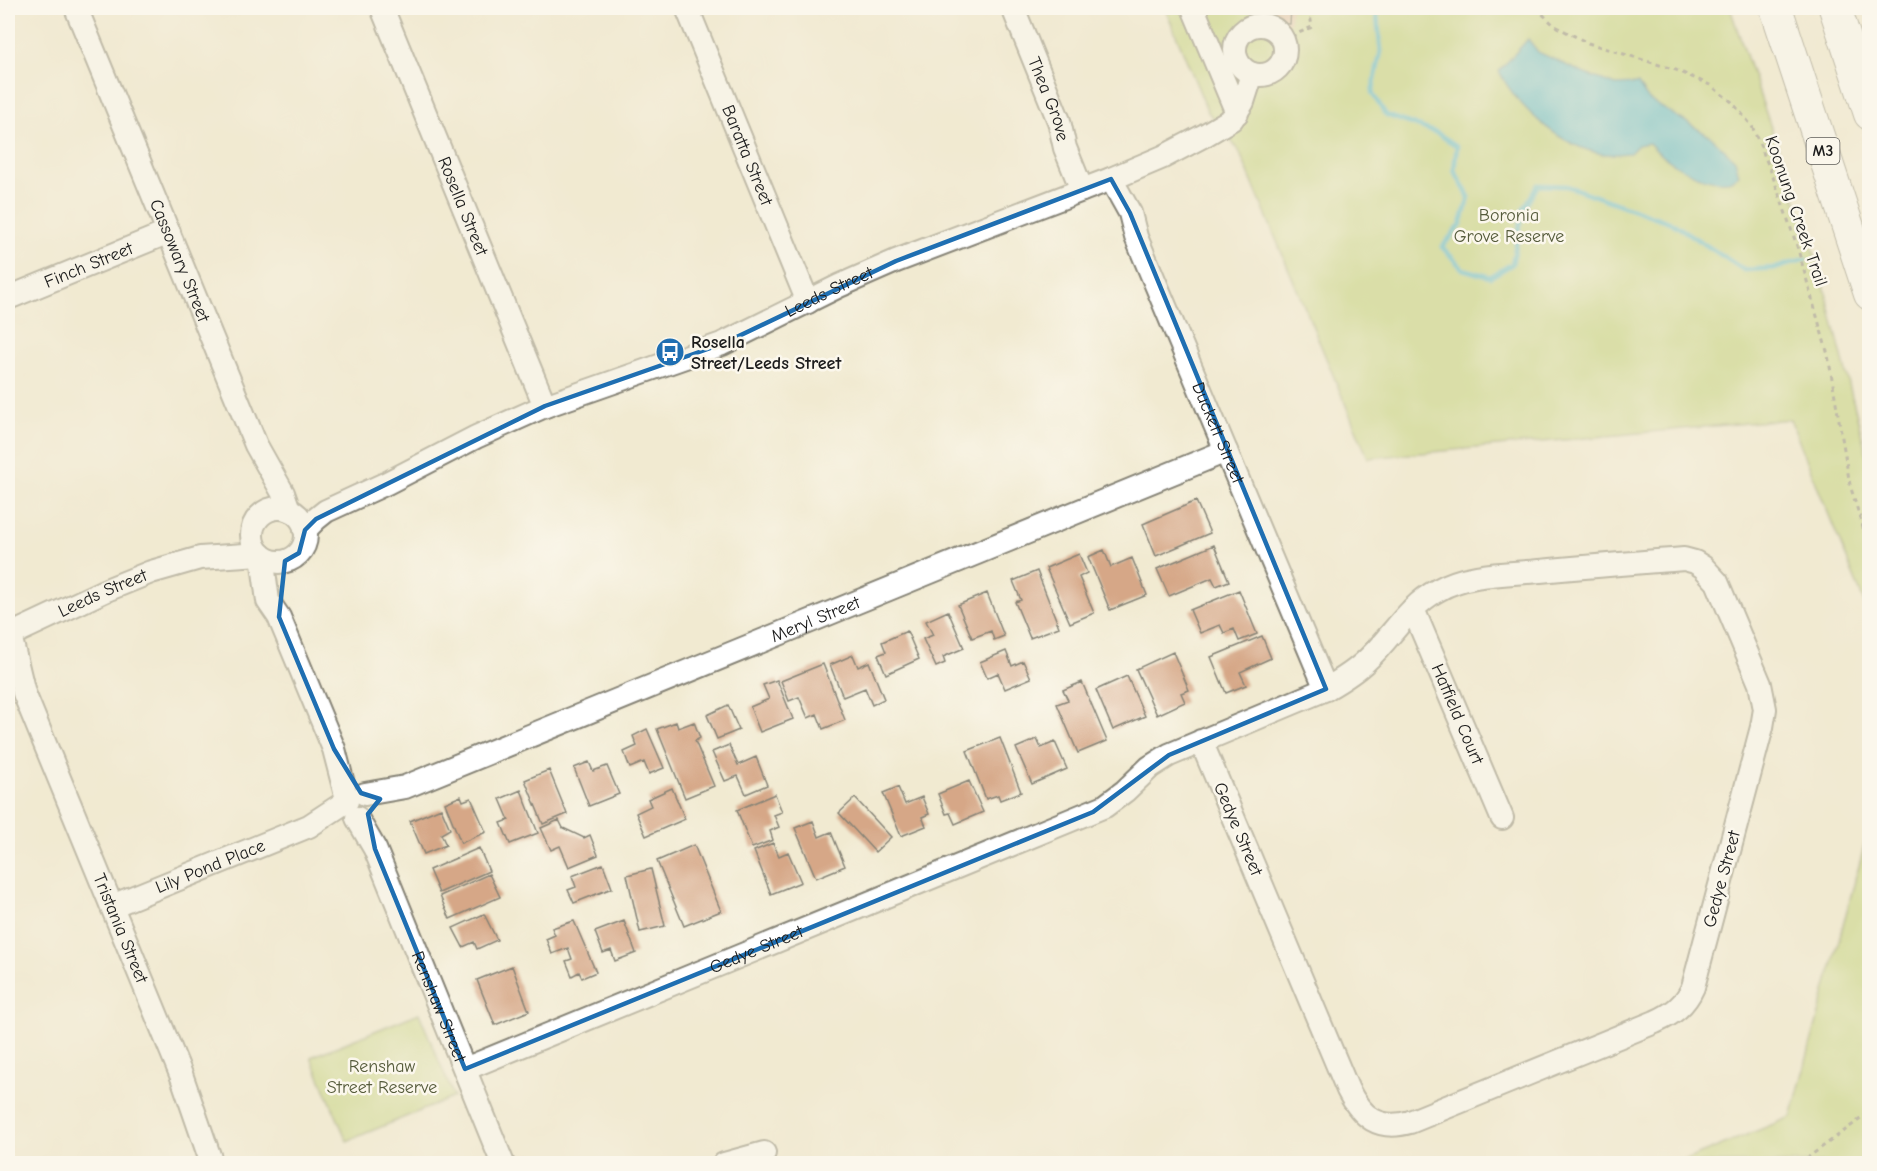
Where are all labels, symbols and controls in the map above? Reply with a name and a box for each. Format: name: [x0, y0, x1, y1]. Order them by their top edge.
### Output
street label: Thea Grove: [1024, 54, 1074, 143]
street label: Baratta Street: [717, 102, 778, 209]
street label: Koonung Creek Trail: [1760, 133, 1832, 289]
road number: M3: [1806, 138, 1840, 164]
street label: Rosella Street: [434, 154, 493, 259]
street label: Cassowary Street: [145, 196, 215, 326]
park label: Boronia Grove Reserve: [1454, 205, 1564, 247]
street label: Finch Street: [41, 237, 137, 293]
street label: Leeds Street: [782, 262, 877, 322]
place label: Rosella Street/Leeds Street: [691, 332, 842, 374]
bus stop icon: Rosella Street/Leeds Street: [654, 336, 686, 368]
street label: Duckett Street: [1188, 379, 1249, 487]
street label: Leeds Street: [55, 564, 151, 622]
street label: Meryl Street: [768, 591, 864, 647]
street label: Hatfield Court: [1427, 660, 1489, 768]
street label: Gedye Street: [1209, 779, 1267, 880]
street label: Gedye Street: [1699, 827, 1745, 930]
street label: Lily Pond Place: [152, 834, 268, 898]
street label: Tristania Street: [89, 870, 153, 987]
street label: Gedye Street: [706, 920, 807, 978]
street label: Renshaw Street: [407, 948, 471, 1066]
park label: Renshaw Street Reserve: [327, 1056, 437, 1098]

